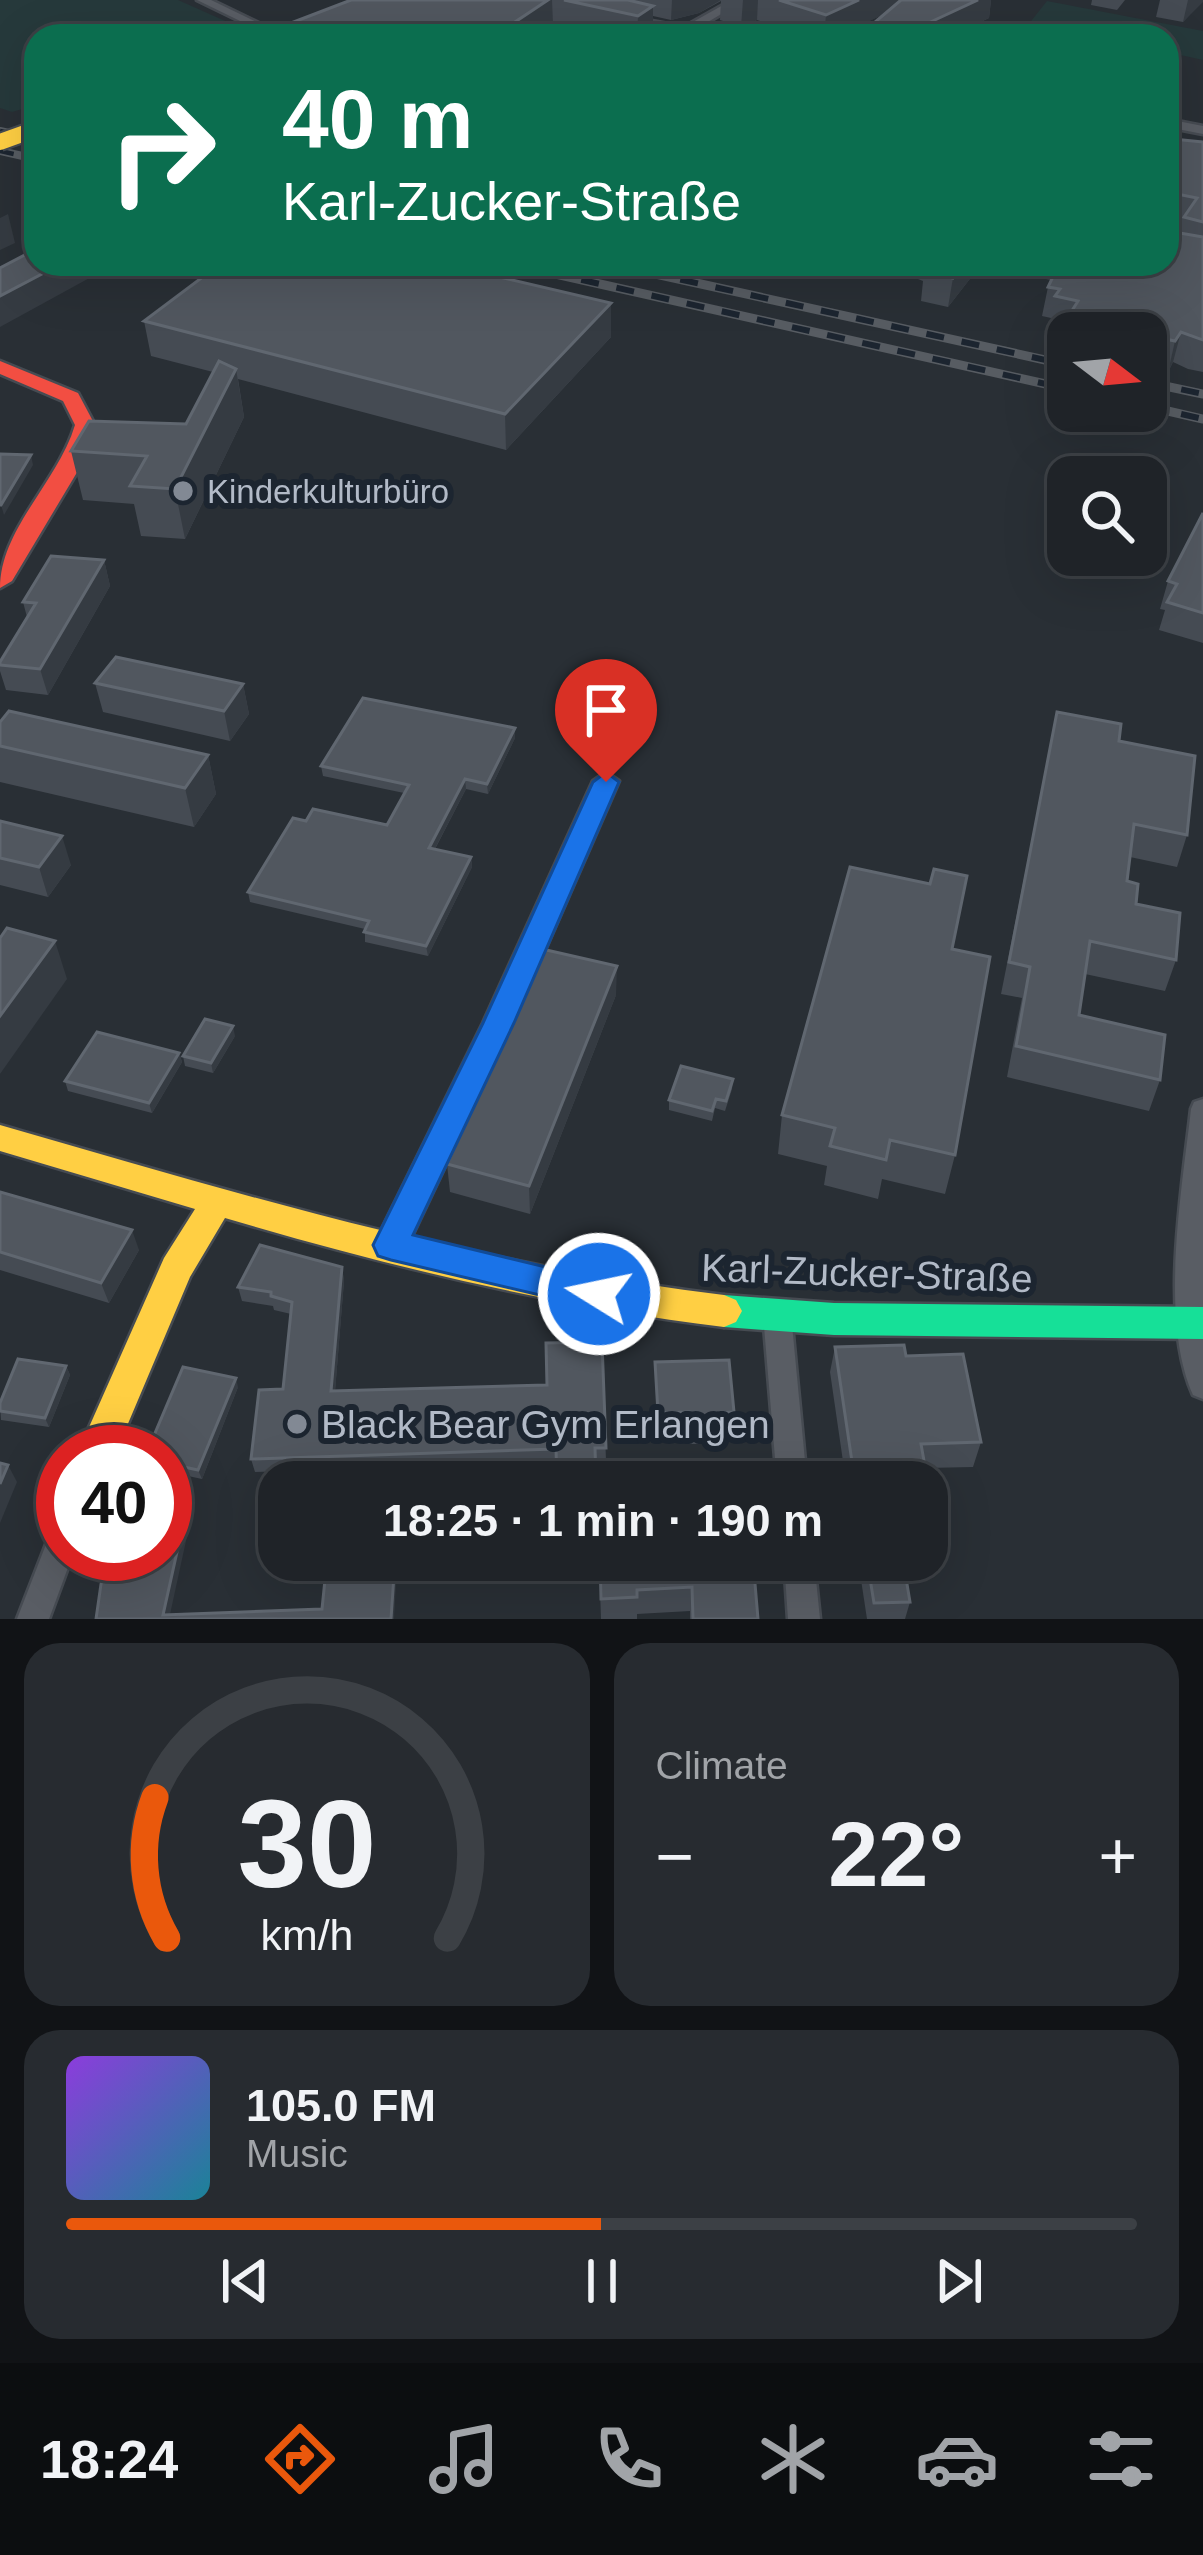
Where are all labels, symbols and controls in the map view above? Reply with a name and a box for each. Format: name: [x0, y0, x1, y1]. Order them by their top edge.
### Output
icon: right: [84, 72, 240, 228]
text: 40 m: [282, 72, 473, 166]
text: Karl-Zucker-Straße: [282, 171, 741, 231]
north arrow: [1047, 312, 1167, 432]
map controls: [1047, 312, 1167, 576]
button: search: [1047, 456, 1167, 576]
place label: Kinderkulturbüro: [207, 473, 449, 510]
marker: Kinderkulturbüro: [170, 478, 196, 504]
pin: [555, 659, 657, 782]
icon: arrive: [573, 677, 639, 743]
position arrow: [536, 1231, 662, 1357]
street label: Karl-Zucker-Straße: [701, 1246, 1033, 1300]
place label: Black Bear Gym Erlangen: [321, 1403, 770, 1446]
marker: Black Bear Gym Erlangen: [284, 1411, 310, 1437]
speed limit sign: 40: [36, 1425, 192, 1581]
text: 18:25 · 1 min · 190 m: [383, 1495, 823, 1546]
text: Climate: [656, 1744, 788, 1787]
text: 30: [237, 1774, 376, 1913]
text: 22°: [828, 1805, 964, 1905]
text: −: [656, 1819, 694, 1893]
text: +: [1098, 1819, 1137, 1893]
text: km/h: [260, 1910, 353, 1958]
text: 105.0 FM: [246, 2080, 436, 2131]
text: Music: [246, 2132, 348, 2175]
icon: previous: [212, 2248, 278, 2314]
icon: pause: [569, 2248, 635, 2314]
icon: next: [926, 2248, 992, 2314]
icon: directions: [258, 2417, 342, 2501]
icon: music: [422, 2417, 506, 2501]
icon: phone: [587, 2417, 671, 2501]
icon: climate: [751, 2417, 835, 2501]
icon: car: [915, 2417, 999, 2501]
icon: filters: [1079, 2417, 1163, 2501]
text: 18:24: [40, 2429, 178, 2489]

